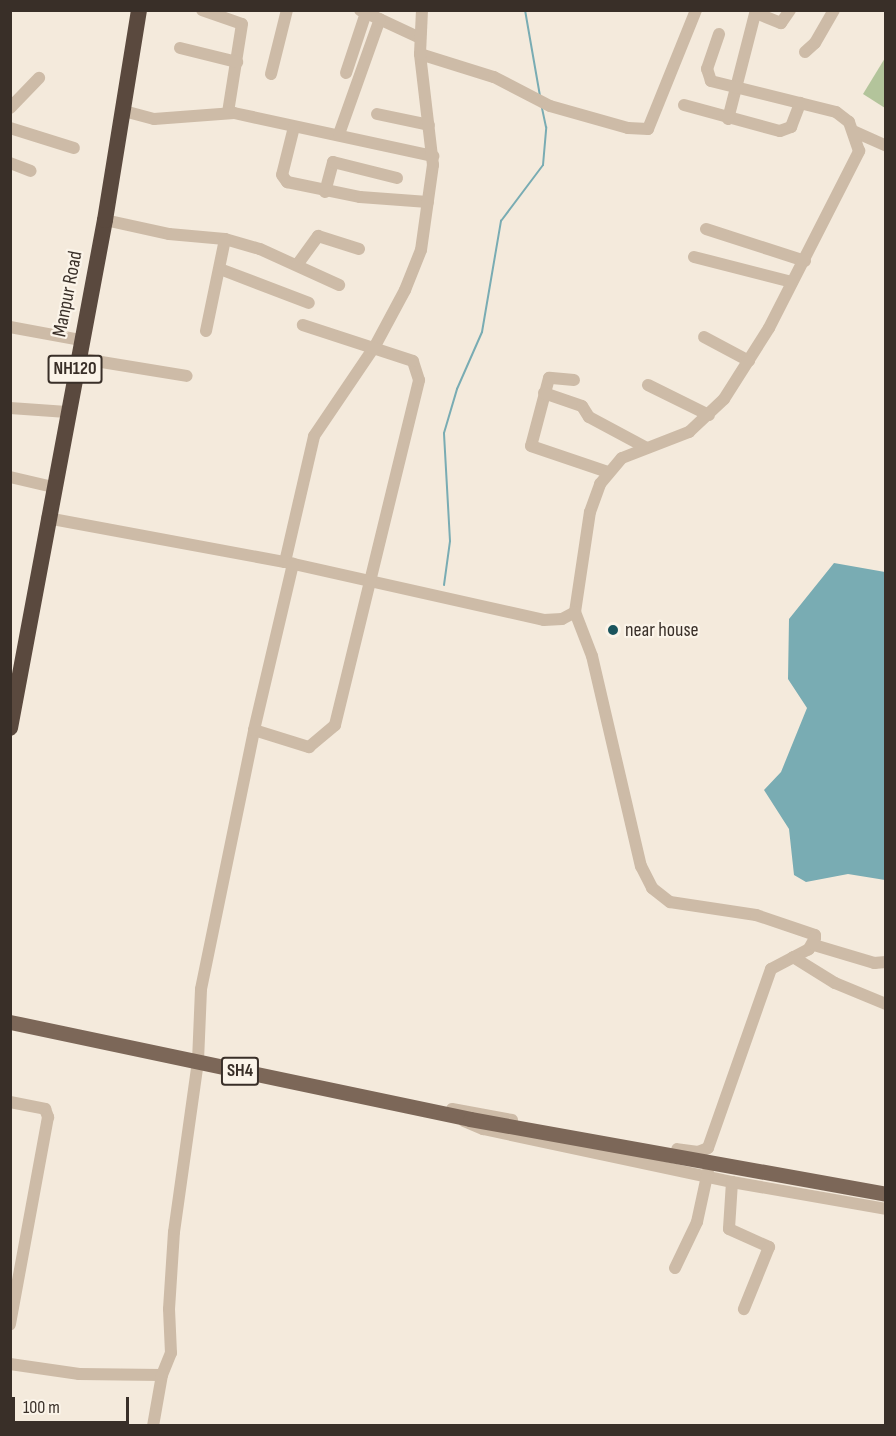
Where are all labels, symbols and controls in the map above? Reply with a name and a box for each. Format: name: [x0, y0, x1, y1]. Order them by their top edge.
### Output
street label: Manpur Road: [48, 249, 88, 339]
road number: NH120: [46, 354, 104, 384]
place label: near house: [625, 618, 699, 642]
marker: near house: [606, 623, 620, 637]
road number: SH4: [220, 1056, 260, 1086]
scale bar: [15, 1385, 132, 1423]
text: 100 m: [23, 1397, 60, 1418]

